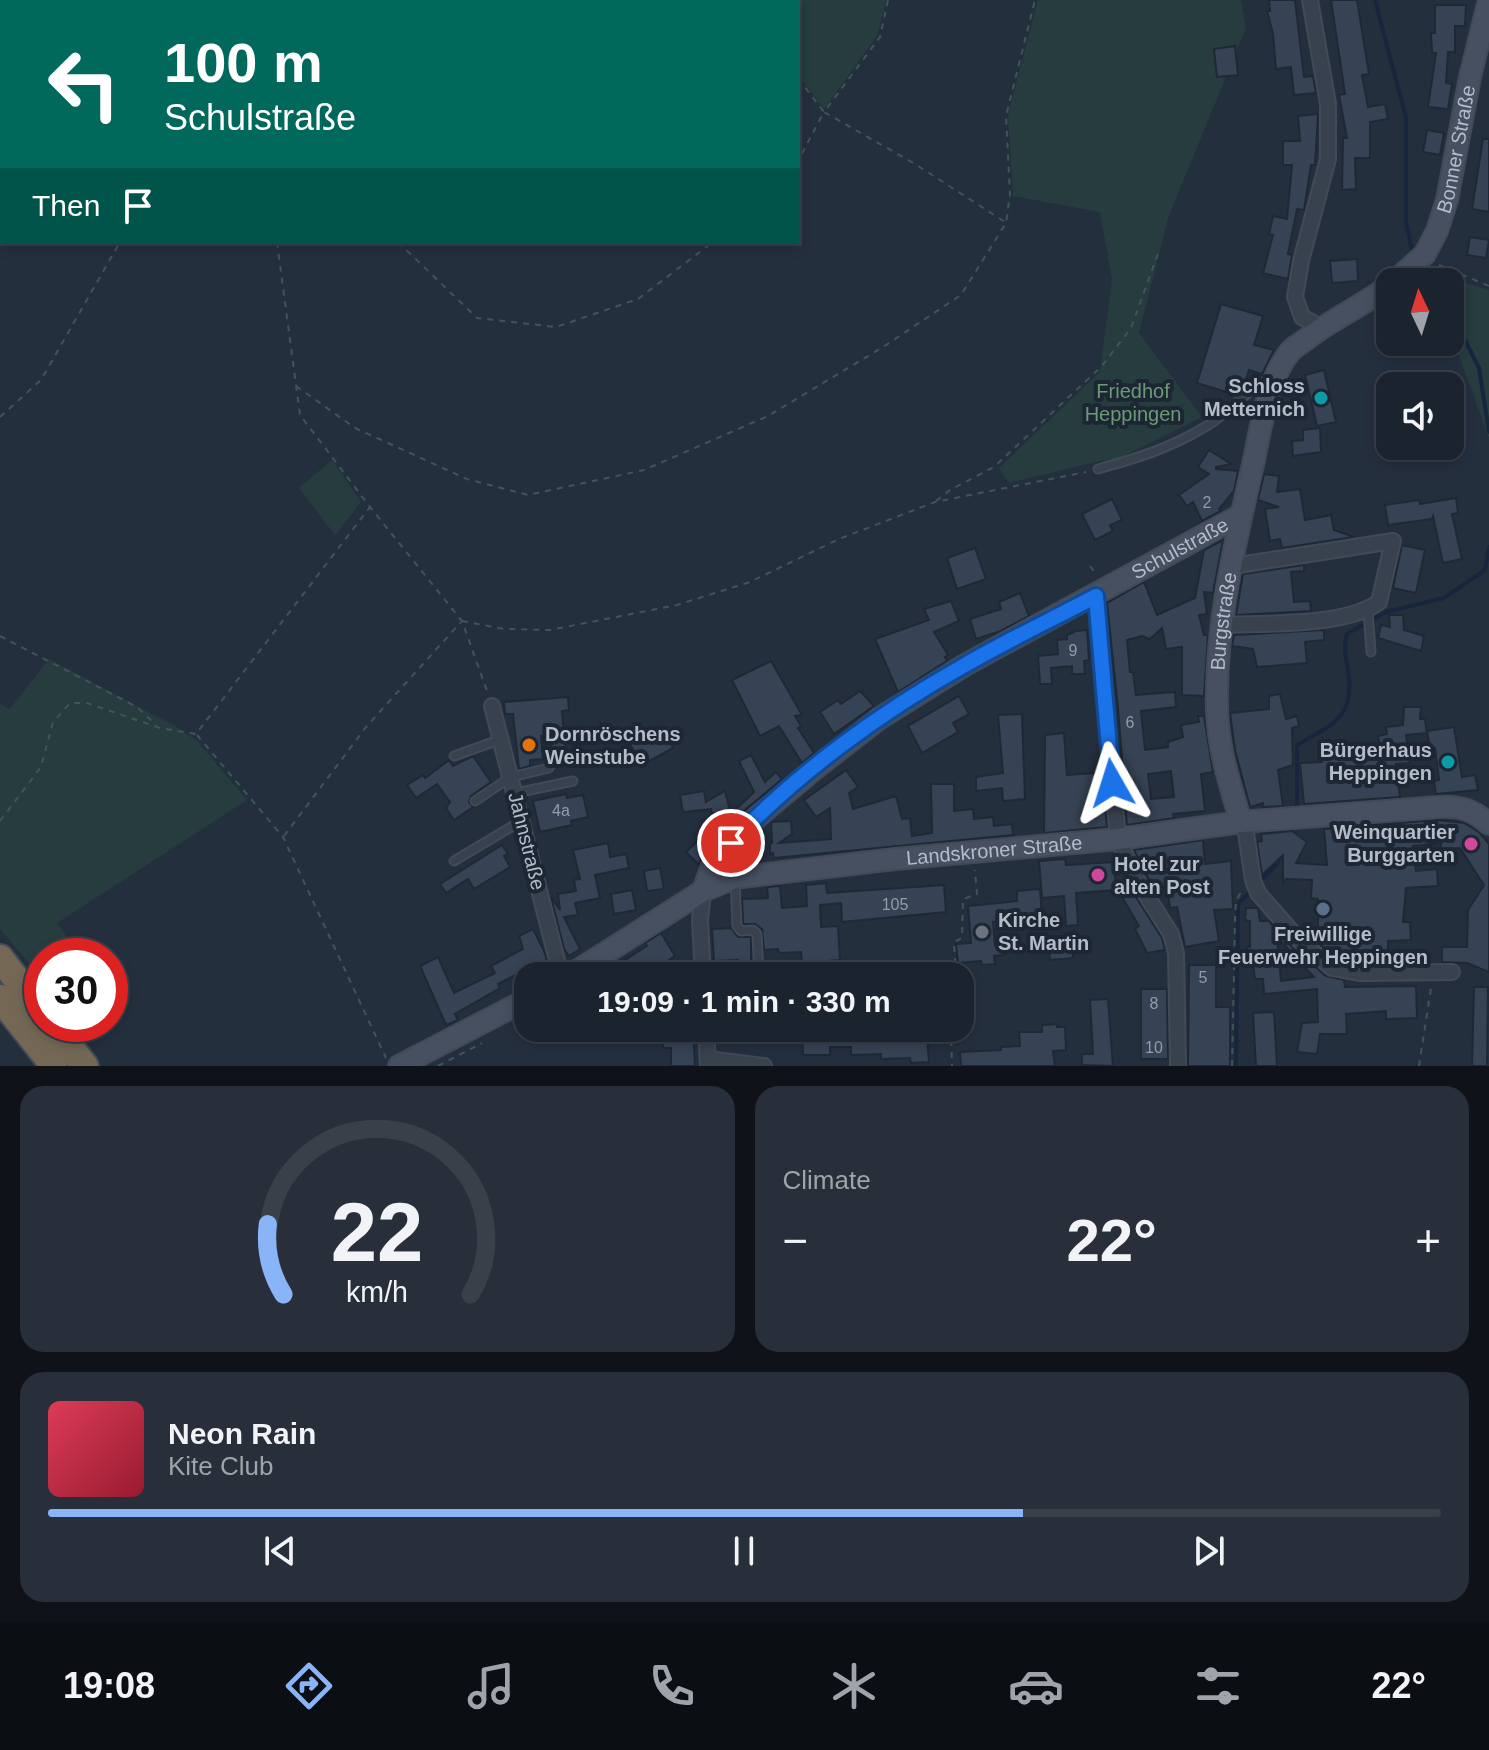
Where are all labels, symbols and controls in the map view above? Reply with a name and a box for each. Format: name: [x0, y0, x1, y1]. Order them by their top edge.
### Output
text: 100 m: [164, 31, 323, 94]
icon: left: [32, 32, 136, 136]
street label: Bonner Straße: [1432, 83, 1479, 216]
text: Schulstraße: [164, 97, 356, 138]
icon: arrive: [116, 184, 160, 228]
text: Then: [32, 189, 100, 222]
north arrow: [1376, 268, 1464, 356]
map controls: [1376, 268, 1464, 460]
button: sound: [1376, 372, 1464, 460]
place label: Schloss Metternich: [1204, 375, 1305, 420]
park label: Friedhof Heppingen: [1085, 380, 1181, 425]
marker: Schloss Metternich: [1312, 389, 1330, 407]
house number: 2: [1203, 494, 1212, 511]
street label: Schulstraße: [1128, 513, 1232, 583]
street label: Burgstraße: [1207, 570, 1241, 671]
house number: 9: [1069, 642, 1078, 659]
house number: 6: [1126, 714, 1135, 731]
place label: Dornröschens Weinstube: [545, 723, 681, 768]
marker: Dornröschens Weinstube: [520, 736, 538, 754]
place label: Bürgerhaus Heppingen: [1320, 739, 1432, 784]
position arrow: [1070, 741, 1154, 825]
marker: Bürgerhaus Heppingen: [1439, 753, 1457, 771]
street label: Jahnstraße: [504, 790, 550, 892]
house number: 4a: [552, 802, 570, 819]
pin: [697, 809, 765, 877]
icon: arrive: [709, 821, 753, 865]
place label: Weinquartier Burggarten: [1333, 821, 1455, 866]
street label: Landskroner Straße: [905, 831, 1083, 869]
marker: Weinquartier Burggarten: [1462, 835, 1480, 853]
place label: Hotel zur alten Post: [1114, 853, 1210, 898]
marker: Hotel zur alten Post: [1089, 866, 1107, 884]
house number: 105: [882, 896, 908, 913]
marker: Freiwillige Feuerwehr Heppingen: [1314, 900, 1332, 918]
place label: Kirche St. Martin: [998, 909, 1089, 954]
marker: Kirche St. Martin: [973, 923, 991, 941]
place label: Freiwillige Feuerwehr Heppingen: [1218, 923, 1428, 968]
speed limit sign: 30: [24, 938, 128, 1042]
house number: 5: [1199, 969, 1208, 986]
text: 19:09 · 1 min · 330 m: [597, 985, 891, 1018]
house number: 8: [1150, 995, 1159, 1012]
house number: 10: [1145, 1039, 1163, 1056]
text: Climate: [783, 1165, 871, 1195]
text: 22: [331, 1186, 424, 1279]
text: 22°: [1066, 1207, 1157, 1274]
text: −: [783, 1216, 808, 1265]
text: +: [1415, 1216, 1441, 1265]
text: km/h: [346, 1276, 408, 1308]
text: Neon Rain: [168, 1417, 316, 1450]
text: Kite Club: [168, 1451, 274, 1481]
icon: previous: [258, 1529, 302, 1573]
icon: pause: [722, 1529, 766, 1573]
icon: next: [1187, 1529, 1231, 1573]
icon: directions: [281, 1658, 337, 1714]
icon: music: [463, 1658, 519, 1714]
icon: phone: [644, 1658, 700, 1714]
icon: climate: [826, 1658, 882, 1714]
icon: car: [1008, 1658, 1064, 1714]
icon: filters: [1190, 1658, 1246, 1714]
text: 19:08: [63, 1665, 155, 1706]
text: 22°: [1372, 1665, 1426, 1706]

